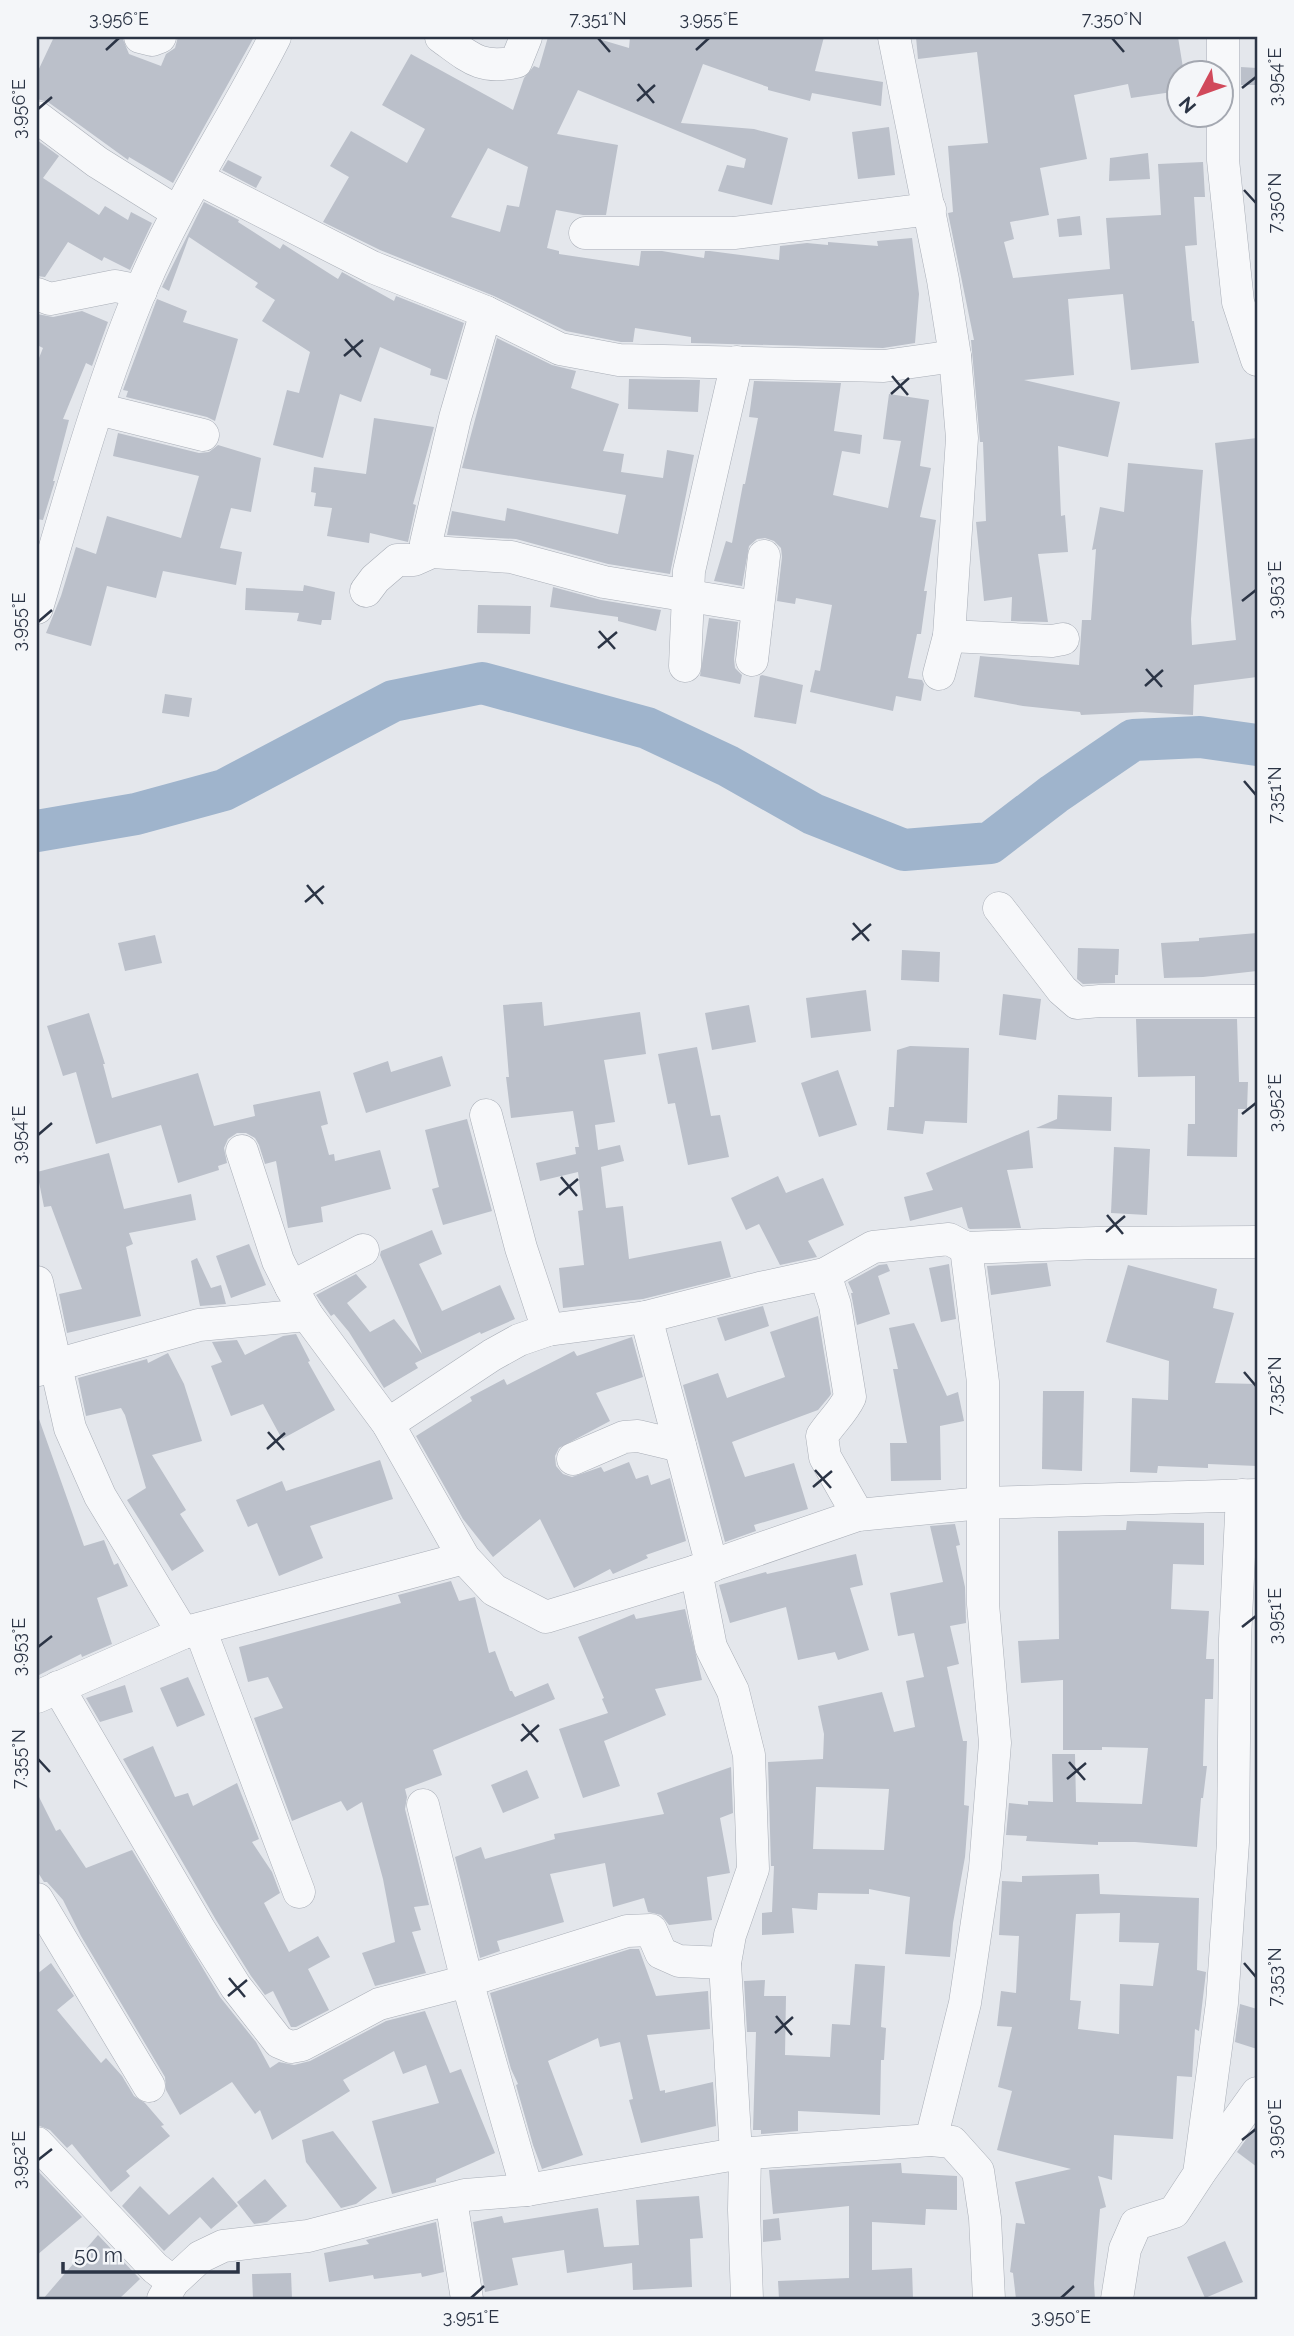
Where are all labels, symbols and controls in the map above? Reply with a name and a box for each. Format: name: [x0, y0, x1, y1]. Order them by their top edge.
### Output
text: 3.956°E: [89, 8, 149, 29]
text: 7.351°N: [569, 8, 627, 29]
text: 3.955°E: [680, 8, 739, 29]
text: 7.350°N: [1082, 8, 1142, 29]
text: 3.954°E: [1264, 48, 1285, 106]
north arrow: [1164, 60, 1234, 130]
text: 3.956°E: [8, 79, 29, 139]
text: N: [1174, 92, 1200, 118]
text: 7.350°N: [1264, 173, 1285, 233]
text: 3.953°E: [1264, 561, 1285, 619]
text: 3.955°E: [8, 592, 29, 651]
text: 7.351°N: [1264, 766, 1285, 824]
text: 3.952°E: [1264, 1074, 1285, 1132]
text: 3.954°E: [8, 1106, 29, 1164]
text: 7.352°N: [1264, 1356, 1285, 1416]
text: 3.951°E: [1264, 1588, 1285, 1644]
text: 3.953°E: [8, 1618, 29, 1676]
text: 7.355°N: [8, 1729, 29, 1789]
text: 7.353°N: [1264, 1947, 1285, 2007]
text: 3.950°E: [1264, 2099, 1285, 2159]
text: 3.952°E: [8, 2131, 29, 2189]
scale bar: [63, 2231, 238, 2275]
text: 50 m: [74, 2242, 123, 2267]
text: 3.951°E: [443, 2306, 499, 2327]
text: 3.950°E: [1031, 2306, 1091, 2327]

